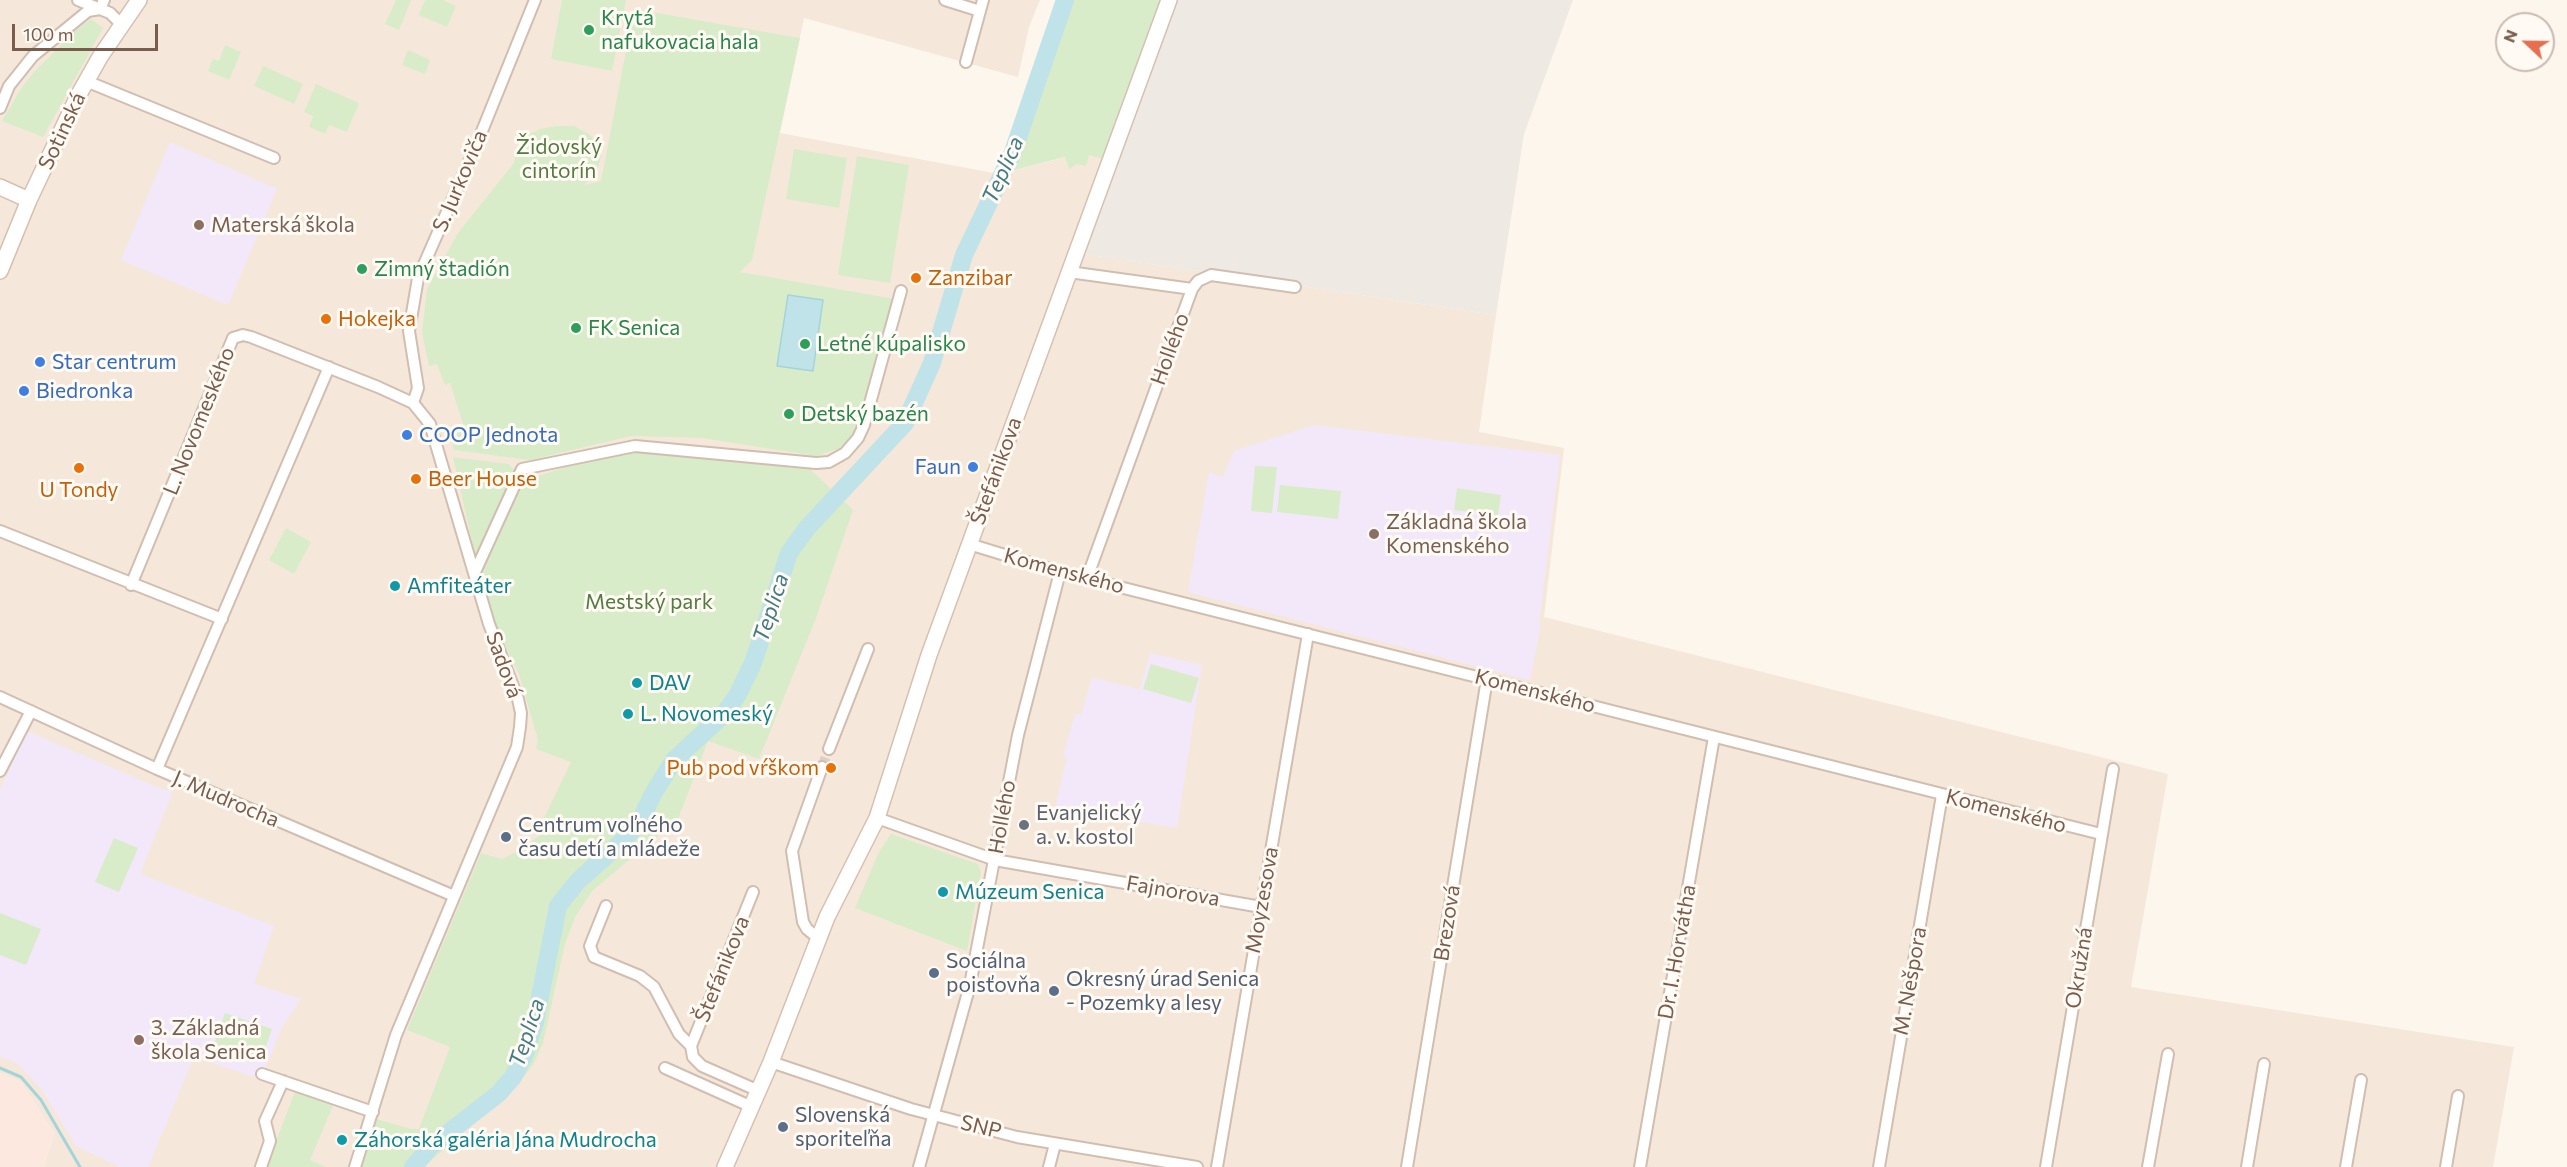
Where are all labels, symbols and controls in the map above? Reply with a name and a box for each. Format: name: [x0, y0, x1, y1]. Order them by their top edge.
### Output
place label: Krytá nafukovacia hala: [601, 5, 759, 55]
scale bar: [15, 12, 160, 50]
north arrow: [2495, 12, 2555, 72]
text: 100 m: [23, 23, 73, 45]
marker: Krytá nafukovacia hala: [582, 23, 596, 37]
text: N: [2499, 27, 2521, 45]
street label: Sotinská: [33, 88, 91, 174]
street label: S. Jurkoviča: [427, 126, 493, 236]
water label: Teplica: [977, 132, 1029, 208]
park label: Židovský cintorín: [516, 134, 602, 184]
place label: Materská škola: [211, 212, 355, 238]
marker: Materská škola: [192, 218, 206, 232]
place label: Zimný štadión: [374, 256, 510, 282]
marker: Zimný štadión: [355, 262, 369, 276]
place label: Zanzibar: [928, 265, 1013, 291]
marker: Zanzibar: [909, 271, 923, 285]
place label: Hokejka: [338, 306, 416, 332]
street label: Hollého: [1145, 310, 1195, 388]
marker: Hokejka: [319, 312, 333, 326]
place label: FK Senica: [588, 315, 680, 341]
marker: FK Senica: [569, 321, 583, 335]
place label: Letné kúpalisko: [817, 331, 966, 357]
marker: Letné kúpalisko: [798, 337, 812, 351]
street label: L. Novomeského: [158, 343, 240, 499]
place label: Star centrum: [52, 349, 177, 375]
marker: Star centrum: [33, 355, 47, 369]
place label: Biedronka: [36, 378, 133, 404]
marker: Biedronka: [17, 384, 31, 398]
place label: Detský bazén: [801, 401, 929, 427]
marker: Detský bazén: [782, 407, 796, 421]
street label: Štefánikova: [965, 414, 1027, 528]
place label: COOP Jednota: [419, 422, 558, 448]
marker: COOP Jednota: [400, 428, 414, 442]
place label: Faun: [915, 454, 961, 480]
marker: Faun: [966, 460, 980, 474]
marker: U Tondy: [72, 461, 86, 475]
place label: Beer House: [428, 466, 537, 492]
marker: Beer House: [409, 472, 423, 486]
place label: U Tondy: [40, 477, 118, 503]
place label: Základná škola Komenského: [1386, 509, 1527, 559]
marker: Základná škola Komenského: [1367, 527, 1381, 541]
street label: Komenského: [1001, 543, 1127, 599]
water label: Teplica: [748, 570, 794, 646]
place label: Amfiteáter: [407, 573, 512, 599]
marker: Amfiteáter: [388, 579, 402, 593]
park label: Mestský park: [585, 589, 713, 615]
street label: Sadová: [480, 628, 528, 702]
street label: Komenského: [1472, 664, 1598, 718]
place label: DAV: [649, 670, 691, 696]
marker: DAV: [630, 676, 644, 690]
place label: L. Novomeský: [640, 701, 773, 727]
marker: L. Novomeský: [621, 707, 635, 721]
place label: Pub pod vŕškom: [666, 755, 819, 781]
marker: Pub pod vŕškom: [824, 761, 838, 775]
street label: J. Mudrocha: [169, 765, 283, 833]
street label: Hollého: [983, 778, 1021, 856]
street label: Komenského: [1943, 784, 2069, 838]
place label: Evanjelický a. v. kostol: [1036, 800, 1142, 850]
place label: Centrum voľného času detí a mládeže: [518, 812, 700, 862]
marker: Evanjelický a. v. kostol: [1017, 818, 1031, 832]
marker: Centrum voľného času detí a mládeže: [499, 830, 513, 844]
street label: Moyzesova: [1240, 845, 1284, 955]
street label: Fajnorova: [1124, 870, 1222, 912]
place label: Múzeum Senica: [955, 879, 1105, 905]
street label: Brezová: [1429, 883, 1465, 963]
street label: Dr. I. Horvátha: [1653, 883, 1701, 1021]
marker: Múzeum Senica: [936, 885, 950, 899]
street label: Štefánikova: [689, 912, 755, 1026]
street label: M. Nešpora: [1888, 925, 1932, 1037]
street label: Okružná: [2060, 926, 2098, 1010]
place label: Sociálna poisťovňa: [946, 948, 1040, 998]
marker: Sociálna poisťovňa: [927, 966, 941, 980]
place label: Okresný úrad Senica - Pozemky a lesy: [1066, 966, 1259, 1016]
marker: Okresný úrad Senica - Pozemky a lesy: [1047, 984, 1061, 998]
water label: Teplica: [504, 995, 550, 1071]
place label: 3. Základná škola Senica: [151, 1015, 267, 1065]
marker: 3. Základná škola Senica: [132, 1033, 146, 1047]
place label: Slovenská sporiteľňa: [795, 1102, 891, 1152]
street label: SNP: [958, 1110, 1004, 1144]
marker: Slovenská sporiteľňa: [776, 1120, 790, 1134]
place label: Záhorská galéria Jána Mudrocha: [354, 1127, 657, 1153]
marker: Záhorská galéria Jána Mudrocha: [335, 1133, 349, 1147]

